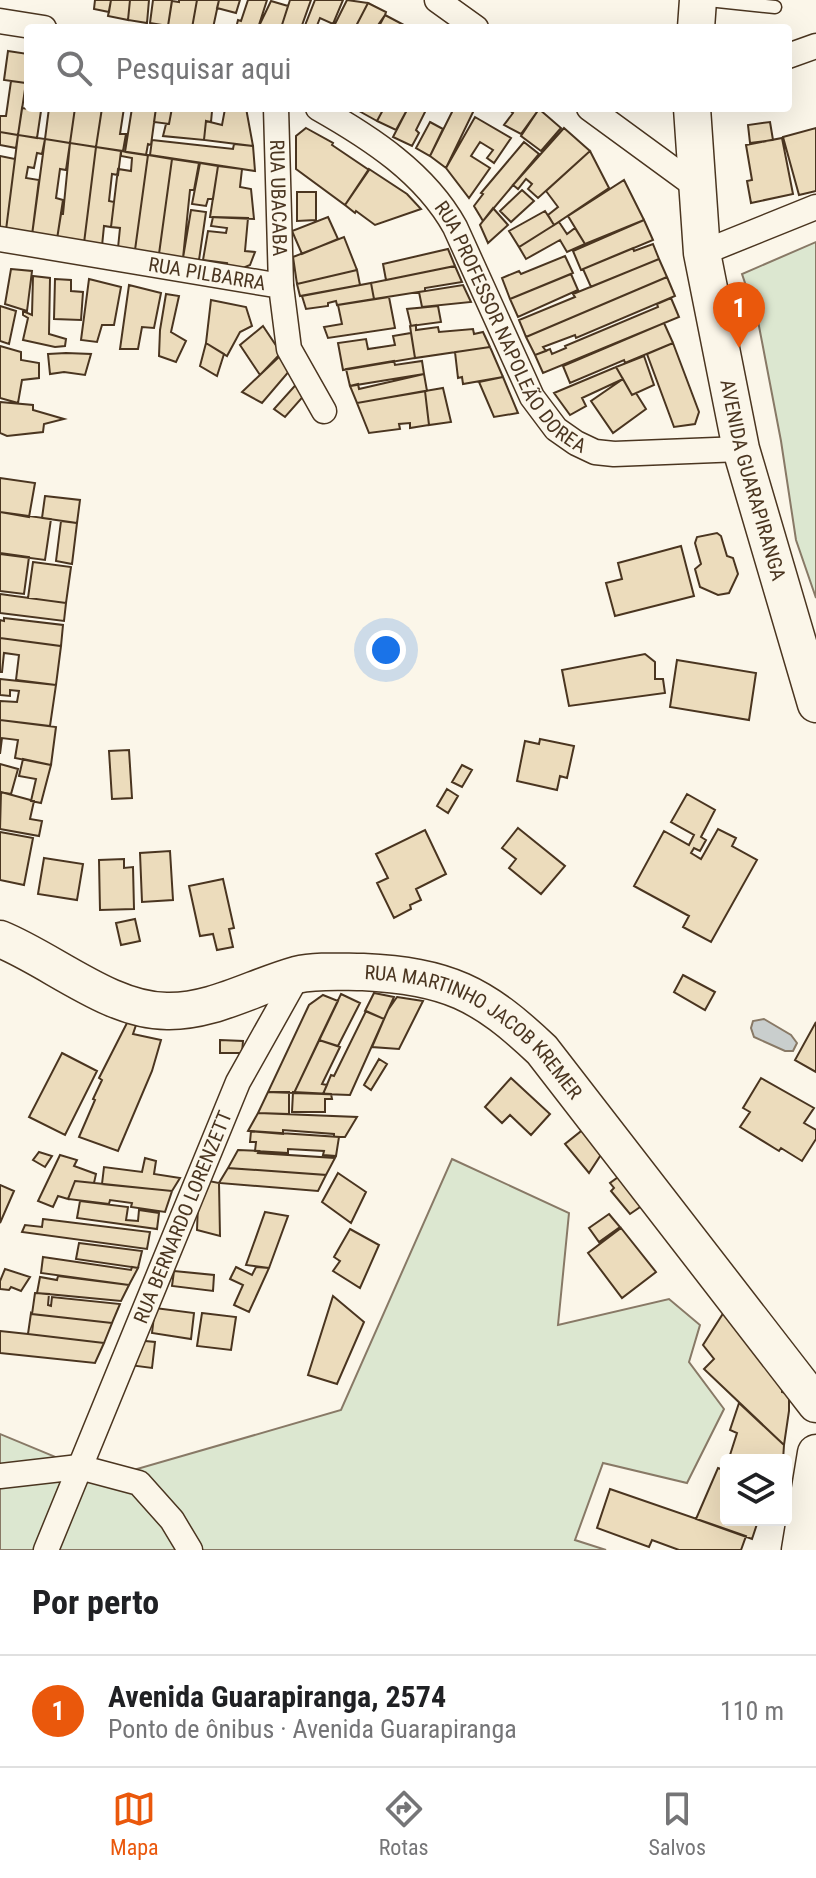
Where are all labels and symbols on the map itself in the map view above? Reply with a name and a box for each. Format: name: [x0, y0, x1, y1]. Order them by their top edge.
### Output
street label: RUA UBACABA: [265, 139, 292, 257]
street label: RUA PROFESSOR NAPOLEÃO DOREA: [430, 196, 590, 458]
street label: RUA PILBARRA: [147, 252, 268, 295]
pin: 1: [713, 282, 765, 348]
street label: AVENIDA GUARAPIRANGA: [715, 377, 791, 584]
your location: [366, 630, 406, 670]
street label: RUA MARTINHO JACOB KREMER: [364, 960, 588, 1104]
street label: RUA BERNARDO LORENZETT: [128, 1107, 237, 1327]

